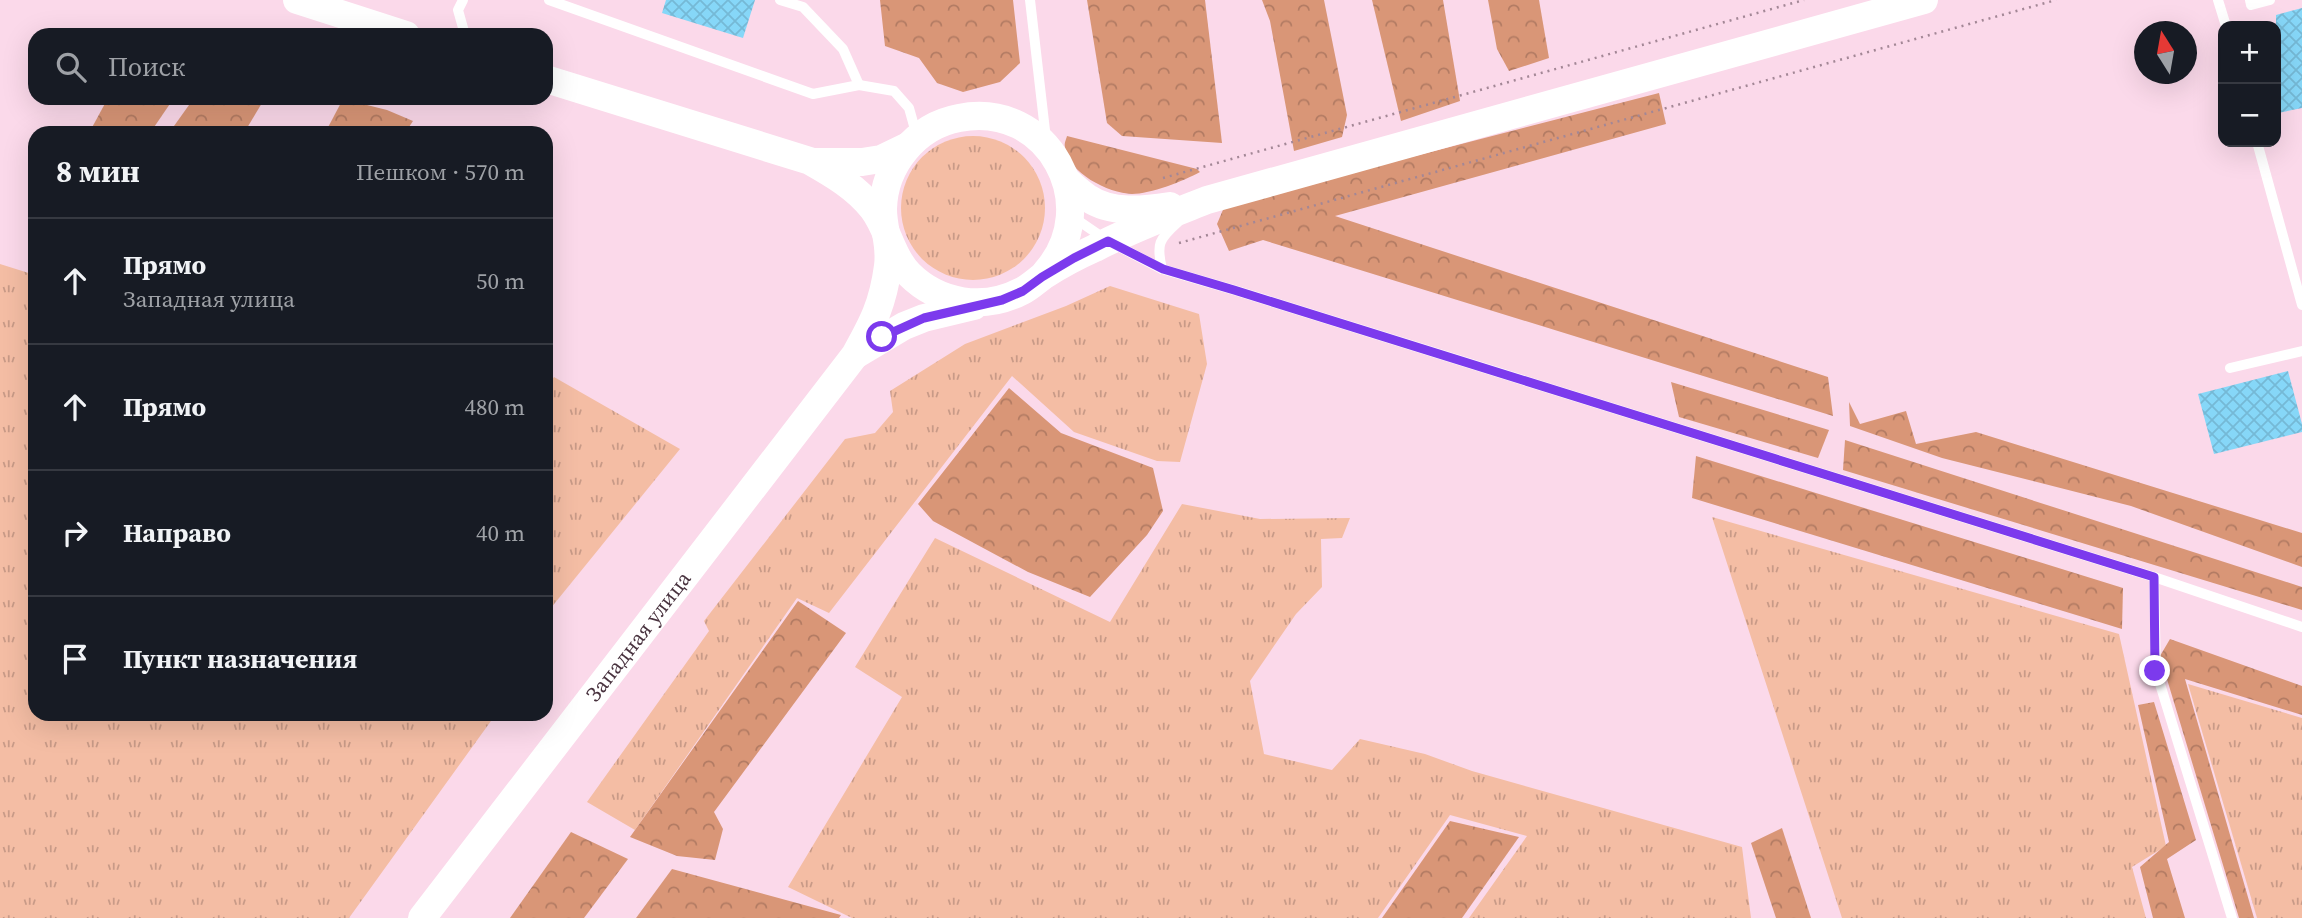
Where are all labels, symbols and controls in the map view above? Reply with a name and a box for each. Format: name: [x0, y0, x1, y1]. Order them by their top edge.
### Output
north arrow: [2134, 21, 2197, 84]
map controls: [2218, 21, 2281, 147]
button: +: [2218, 21, 2281, 84]
search box: [28, 28, 553, 105]
icon: search: [52, 48, 90, 86]
text: Поиск: [108, 49, 185, 85]
button: −: [2218, 84, 2281, 147]
text: 8 мин: [56, 151, 140, 192]
text: Пешком · 570 m: [356, 156, 525, 188]
text: Прямо: [123, 247, 206, 283]
icon: ahead: [56, 262, 94, 300]
text: 50 m: [476, 265, 525, 297]
text: Западная улица: [123, 283, 295, 315]
route start: [866, 321, 897, 352]
icon: ahead: [56, 388, 94, 426]
text: Прямо: [123, 389, 206, 425]
text: 480 m: [464, 391, 525, 423]
icon: right: [56, 514, 94, 552]
text: Направо: [123, 515, 231, 551]
text: 40 m: [476, 517, 525, 549]
street label: Западная улица: [579, 565, 698, 707]
icon: arrive: [56, 640, 94, 678]
text: Пункт назначения: [123, 641, 357, 677]
route end: [2139, 655, 2170, 686]

